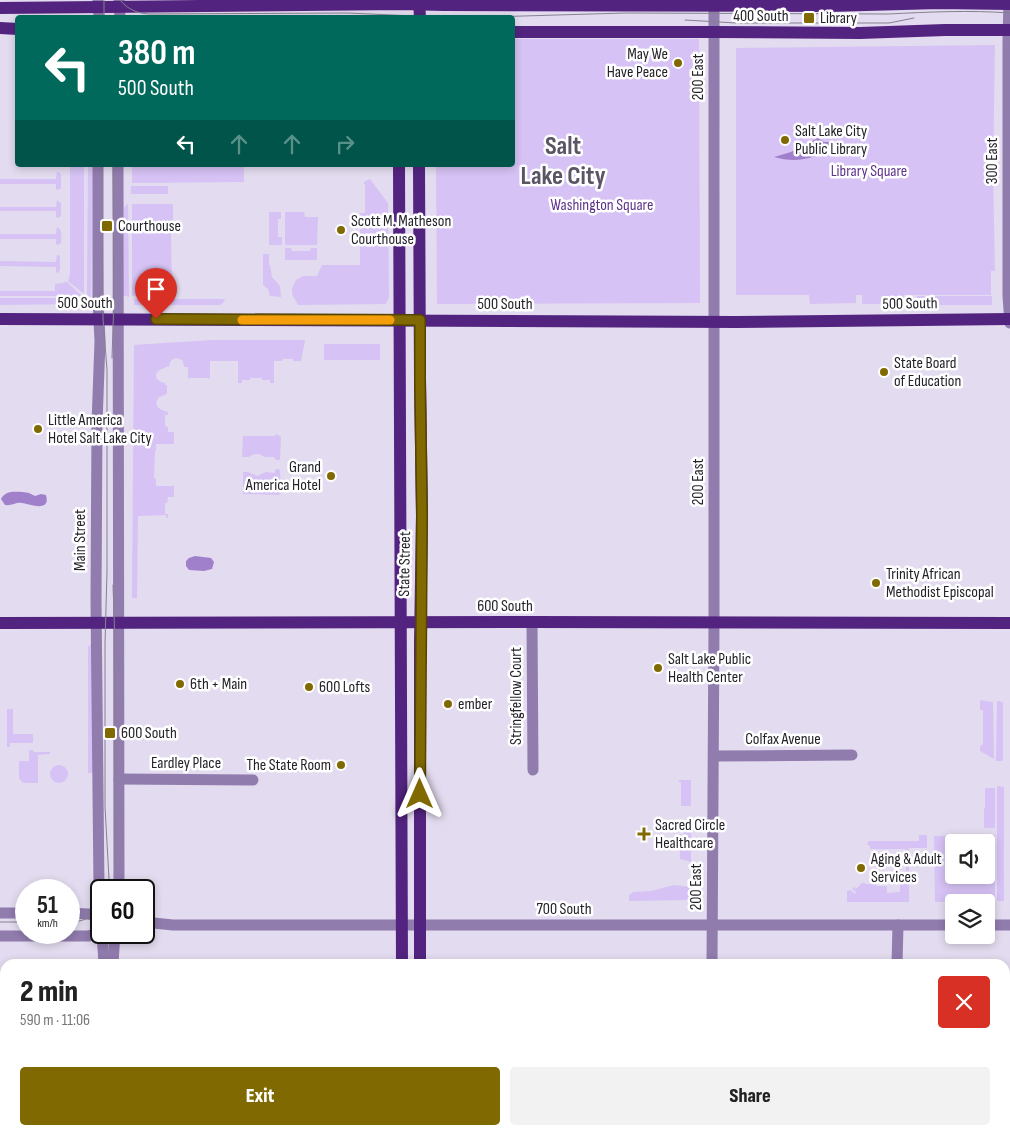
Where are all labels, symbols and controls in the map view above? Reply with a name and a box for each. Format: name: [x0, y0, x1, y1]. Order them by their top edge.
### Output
street label: 400 South: [733, 7, 789, 26]
place label: Library: [820, 9, 857, 28]
marker: Library: [802, 11, 816, 25]
text: 380 m: [118, 32, 196, 75]
icon: left: [35, 35, 100, 100]
place label: May We Have Peace: [607, 45, 668, 82]
street label: 200 East: [689, 54, 708, 100]
marker: May We Have Peace: [672, 57, 684, 69]
text: 500 South: [118, 75, 194, 102]
place label: Salt Lake City Public Library: [795, 122, 867, 159]
icon: left: [172, 130, 200, 158]
icon: ahead: [225, 130, 253, 158]
icon: ahead: [278, 130, 306, 158]
icon: right: [331, 130, 359, 158]
district label: Salt Lake City: [521, 131, 606, 192]
marker: Salt Lake City Public Library: [779, 134, 791, 146]
street label: 300 East: [983, 138, 1002, 184]
park label: Library Square: [831, 162, 907, 181]
park label: Washington Square: [551, 196, 653, 215]
place label: Scott M. Matheson Courthouse: [351, 212, 451, 249]
place label: Courthouse: [118, 217, 181, 236]
marker: Courthouse: [100, 219, 114, 233]
marker: Scott M. Matheson Courthouse: [335, 224, 347, 236]
pin: [135, 268, 177, 319]
icon: arrive: [142, 275, 170, 303]
street label: 500 South: [57, 294, 113, 313]
street label: 500 South: [882, 294, 938, 314]
street label: 500 South: [477, 295, 533, 314]
place label: State Board of Education: [894, 354, 961, 391]
marker: State Board of Education: [878, 366, 890, 378]
place label: Little America Hotel Salt Lake City: [48, 411, 152, 448]
marker: Little America Hotel Salt Lake City: [32, 423, 44, 435]
place label: Grand America Hotel: [245, 458, 321, 495]
street label: 200 East: [689, 459, 708, 505]
marker: Grand America Hotel: [325, 470, 337, 482]
street label: Main Street: [71, 509, 90, 571]
street label: State Street: [395, 531, 415, 597]
place label: Trinity African Methodist Episcopal: [886, 565, 994, 602]
marker: Trinity African Methodist Episcopal: [870, 577, 882, 589]
street label: 600 South: [477, 597, 533, 616]
street label: Stringfellow Court: [507, 647, 526, 745]
place label: Salt Lake Public Health Center: [668, 650, 751, 687]
marker: Salt Lake Public Health Center: [652, 662, 664, 674]
place label: 6th + Main: [190, 675, 247, 694]
marker: 6th + Main: [174, 678, 186, 690]
place label: 600 Lofts: [319, 678, 371, 697]
marker: 600 Lofts: [303, 681, 315, 693]
place label: ember: [458, 695, 493, 714]
marker: ember: [442, 698, 454, 710]
place label: 600 South: [121, 724, 177, 743]
marker: 600 South: [103, 726, 117, 740]
street label: Colfax Avenue: [745, 730, 821, 749]
street label: Eardley Place: [151, 754, 221, 773]
place label: The State Room: [247, 756, 331, 775]
marker: The State Room: [335, 759, 347, 771]
position arrow: [393, 767, 445, 819]
place label: Sacred Circle Healthcare: [655, 816, 725, 853]
marker: Sacred Circle Healthcare: [637, 827, 651, 841]
map controls: [945, 834, 995, 944]
button: sound: [945, 834, 995, 884]
place label: Aging & Adult Services: [870, 850, 942, 887]
marker: Aging & Adult Services: [855, 862, 867, 874]
street label: 200 East: [687, 864, 706, 910]
speed limit sign: 60: [90, 879, 155, 944]
text: 51: [37, 890, 58, 921]
button: layers: [945, 894, 995, 944]
street label: 700 South: [536, 900, 592, 919]
text: km/h: [37, 916, 58, 931]
text: 2 min: [20, 974, 78, 1010]
button: close: [938, 976, 990, 1028]
text: 590 m · 11:06: [20, 1011, 90, 1030]
button: Exit: [20, 1067, 500, 1125]
button: Share: [510, 1067, 990, 1125]

